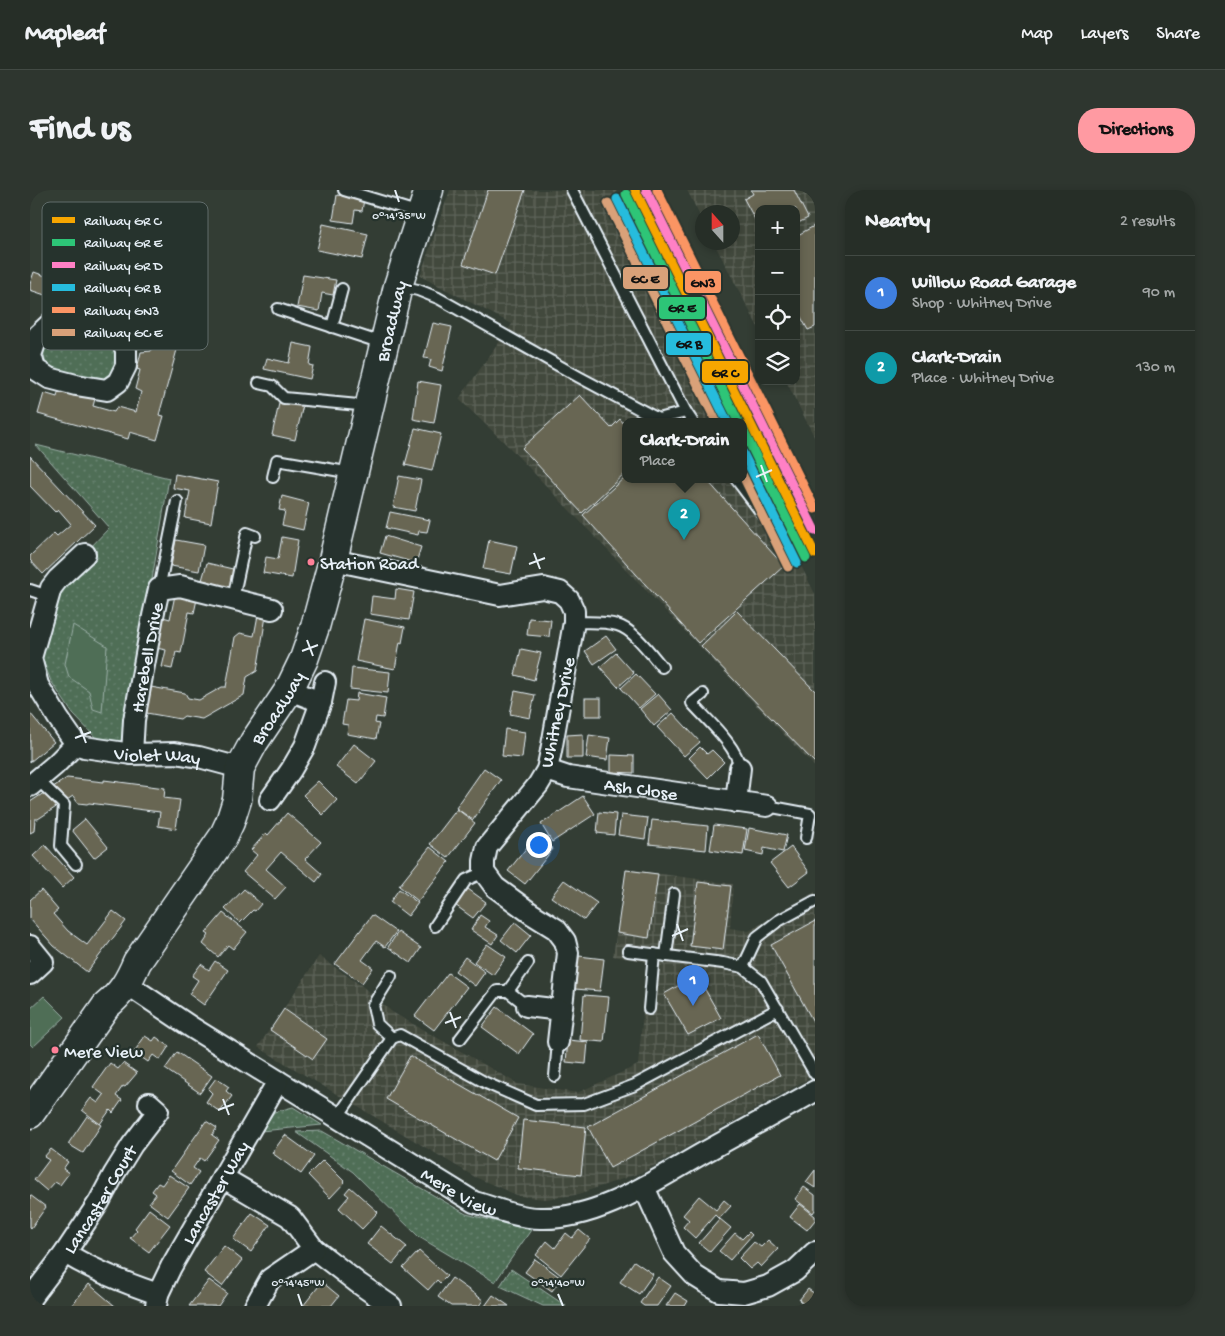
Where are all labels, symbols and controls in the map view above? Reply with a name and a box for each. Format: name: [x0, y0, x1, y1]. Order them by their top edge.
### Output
text: Mapleaf: [25, 20, 105, 49]
text: Map: [1021, 24, 1053, 45]
text: Layers: [1081, 24, 1128, 45]
text: Share: [1156, 24, 1200, 45]
button: Directions: [1078, 108, 1195, 153]
text: Find us: [30, 110, 130, 151]
legend: [42, 202, 208, 350]
north arrow: [695, 205, 740, 250]
map controls: [755, 205, 800, 385]
button: +: [755, 205, 800, 250]
text: 0°14'35"W: [372, 210, 426, 224]
text: Nearby: [865, 210, 930, 235]
text: 2 results: [1120, 213, 1175, 232]
text: Railway GR C: [84, 214, 163, 231]
text: Railway GR E: [84, 236, 164, 253]
button: −: [755, 250, 800, 295]
text: Railway GR D: [84, 259, 164, 276]
line badge: GC E: [622, 266, 669, 290]
line badge: GN3: [684, 270, 722, 294]
text: GC E: [631, 272, 661, 289]
text: Willow Road Garage: [912, 272, 1076, 295]
text: GN3: [690, 276, 716, 293]
street label: Broadway: [372, 277, 414, 365]
text: Railway GR B: [84, 281, 162, 298]
text: 1: [878, 284, 884, 303]
text: 90 m: [1143, 284, 1175, 303]
button: locate: [755, 295, 800, 340]
text: Shop · Whitney Drive: [912, 295, 1051, 314]
line badge: GR E: [658, 296, 706, 320]
text: GR E: [668, 301, 697, 318]
text: Railway GN3: [84, 304, 159, 321]
text: Railway GC E: [84, 326, 164, 343]
line badge: GR B: [665, 332, 712, 356]
text: GR B: [676, 337, 703, 354]
button: layers: [755, 340, 800, 385]
text: Clark-Drain: [912, 347, 1001, 370]
text: 2: [877, 359, 885, 378]
text: 130 m: [1136, 359, 1175, 378]
line badge: GR C: [701, 360, 749, 384]
text: GR C: [711, 366, 740, 383]
text: Place · Whitney Drive: [912, 370, 1054, 389]
popup: [622, 418, 747, 483]
text: Clark-Drain: [640, 430, 729, 453]
text: Place: [640, 453, 675, 472]
pin: 2: [668, 499, 700, 540]
place label: Station Road: [320, 555, 420, 576]
marker: Station Road: [306, 557, 316, 567]
street label: Harebell Drive: [128, 600, 171, 715]
street label: Whitney Drive: [536, 655, 582, 770]
street label: Broadway: [247, 668, 312, 751]
street label: Violet Way: [111, 743, 203, 772]
street label: Ash Close: [602, 774, 679, 808]
your location: [526, 832, 552, 858]
pin: 1: [677, 965, 709, 1006]
place label: Mere View: [64, 1043, 143, 1064]
marker: Mere View: [50, 1045, 60, 1055]
street label: Lancaster Way: [179, 1137, 256, 1249]
street label: Lancaster Court: [60, 1140, 145, 1259]
street label: Mere View: [416, 1164, 499, 1223]
text: 0°14'45"W: [272, 1277, 324, 1291]
text: 0°14'40"W: [531, 1277, 585, 1291]

